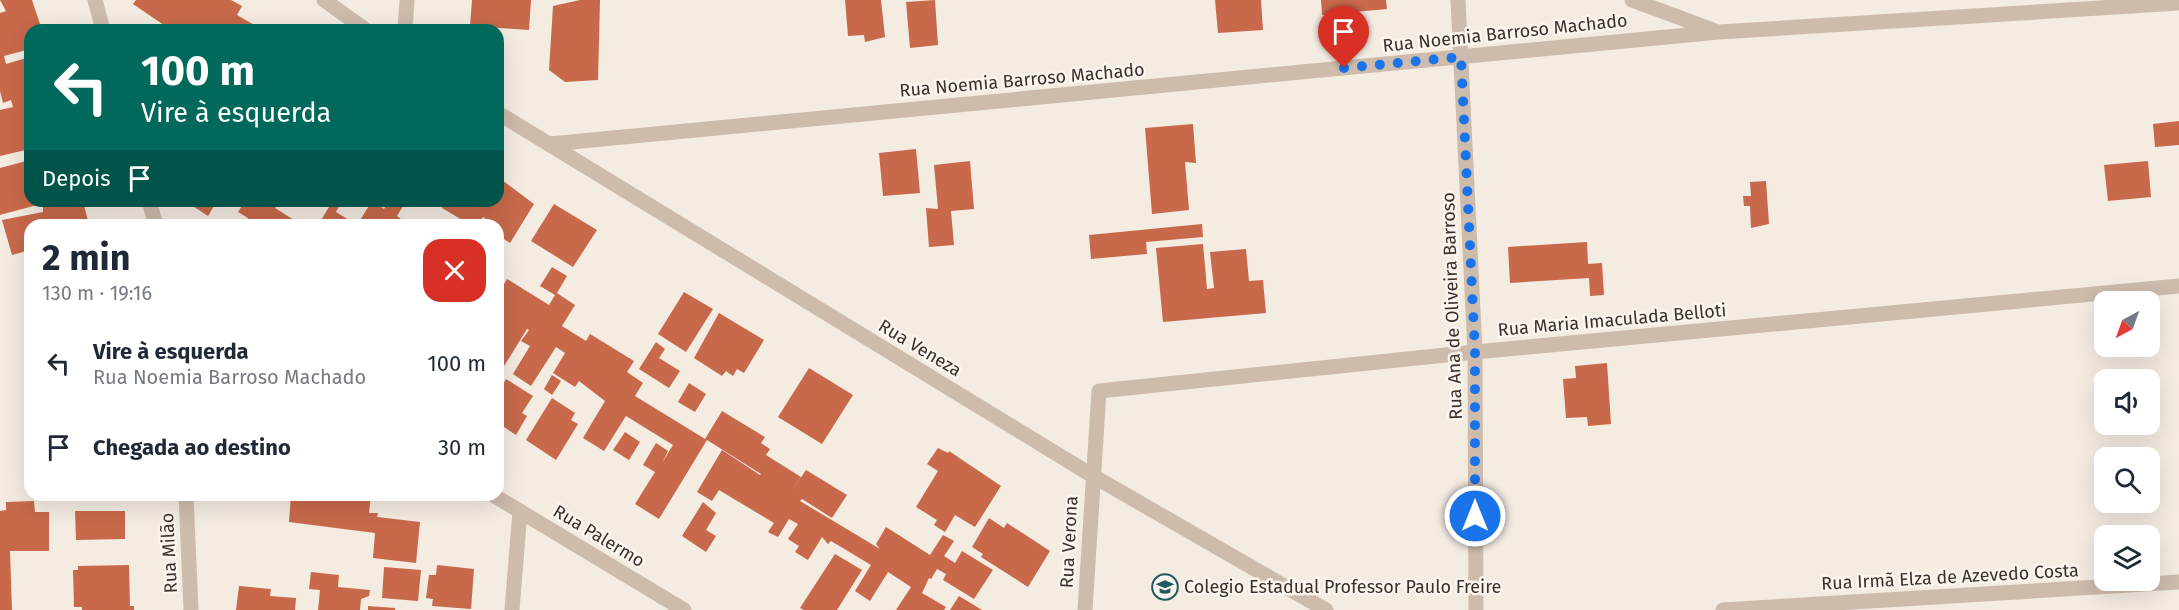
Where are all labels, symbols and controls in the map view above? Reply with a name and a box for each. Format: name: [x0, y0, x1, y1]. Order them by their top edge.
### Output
pin: [1318, 6, 1369, 68]
street label: Rua Noemia Barroso Machado: [1382, 9, 1628, 57]
icon: arrive: [1327, 15, 1360, 48]
text: 100 m: [141, 46, 255, 96]
icon: left: [42, 48, 120, 126]
street label: Rua Noemia Barroso Machado: [899, 58, 1145, 102]
text: Vire à esquerda: [141, 97, 331, 129]
icon: arrive: [123, 162, 156, 195]
text: Depois: [42, 165, 111, 192]
street label: Rua Ana de Oliveira Barroso: [1437, 192, 1467, 420]
text: 2 min: [42, 236, 131, 280]
button: close: [423, 239, 486, 302]
text: 130 m · 19:16: [42, 281, 152, 305]
north arrow: [2094, 291, 2160, 357]
map controls: [2094, 291, 2160, 591]
street label: Rua Maria Imaculada Belloti: [1497, 299, 1727, 341]
street label: Rua Veneza: [875, 315, 965, 381]
text: Vire à esquerda: [93, 338, 249, 365]
icon: left: [42, 347, 75, 380]
text: 100 m: [427, 350, 486, 377]
text: Rua Noemia Barroso Machado: [93, 365, 366, 389]
button: sound: [2094, 369, 2160, 435]
icon: arrive: [42, 431, 75, 464]
text: Chegada ao destino: [93, 434, 291, 461]
text: 30 m: [438, 434, 486, 461]
button: search: [2094, 447, 2160, 513]
position arrow: [1443, 484, 1507, 548]
street label: Rua Verona: [1056, 495, 1082, 589]
street label: Rua Palermo: [549, 500, 649, 572]
street label: Rua Milão: [156, 512, 182, 594]
button: layers: [2094, 525, 2160, 591]
street label: Rua Irmã Elza de Azevedo Costa: [1821, 559, 2079, 595]
school or university icon: Colegio Estadual Professor Paulo Freire: [1150, 572, 1180, 602]
place label: Colegio Estadual Professor Paulo Freire: [1184, 576, 1501, 598]

